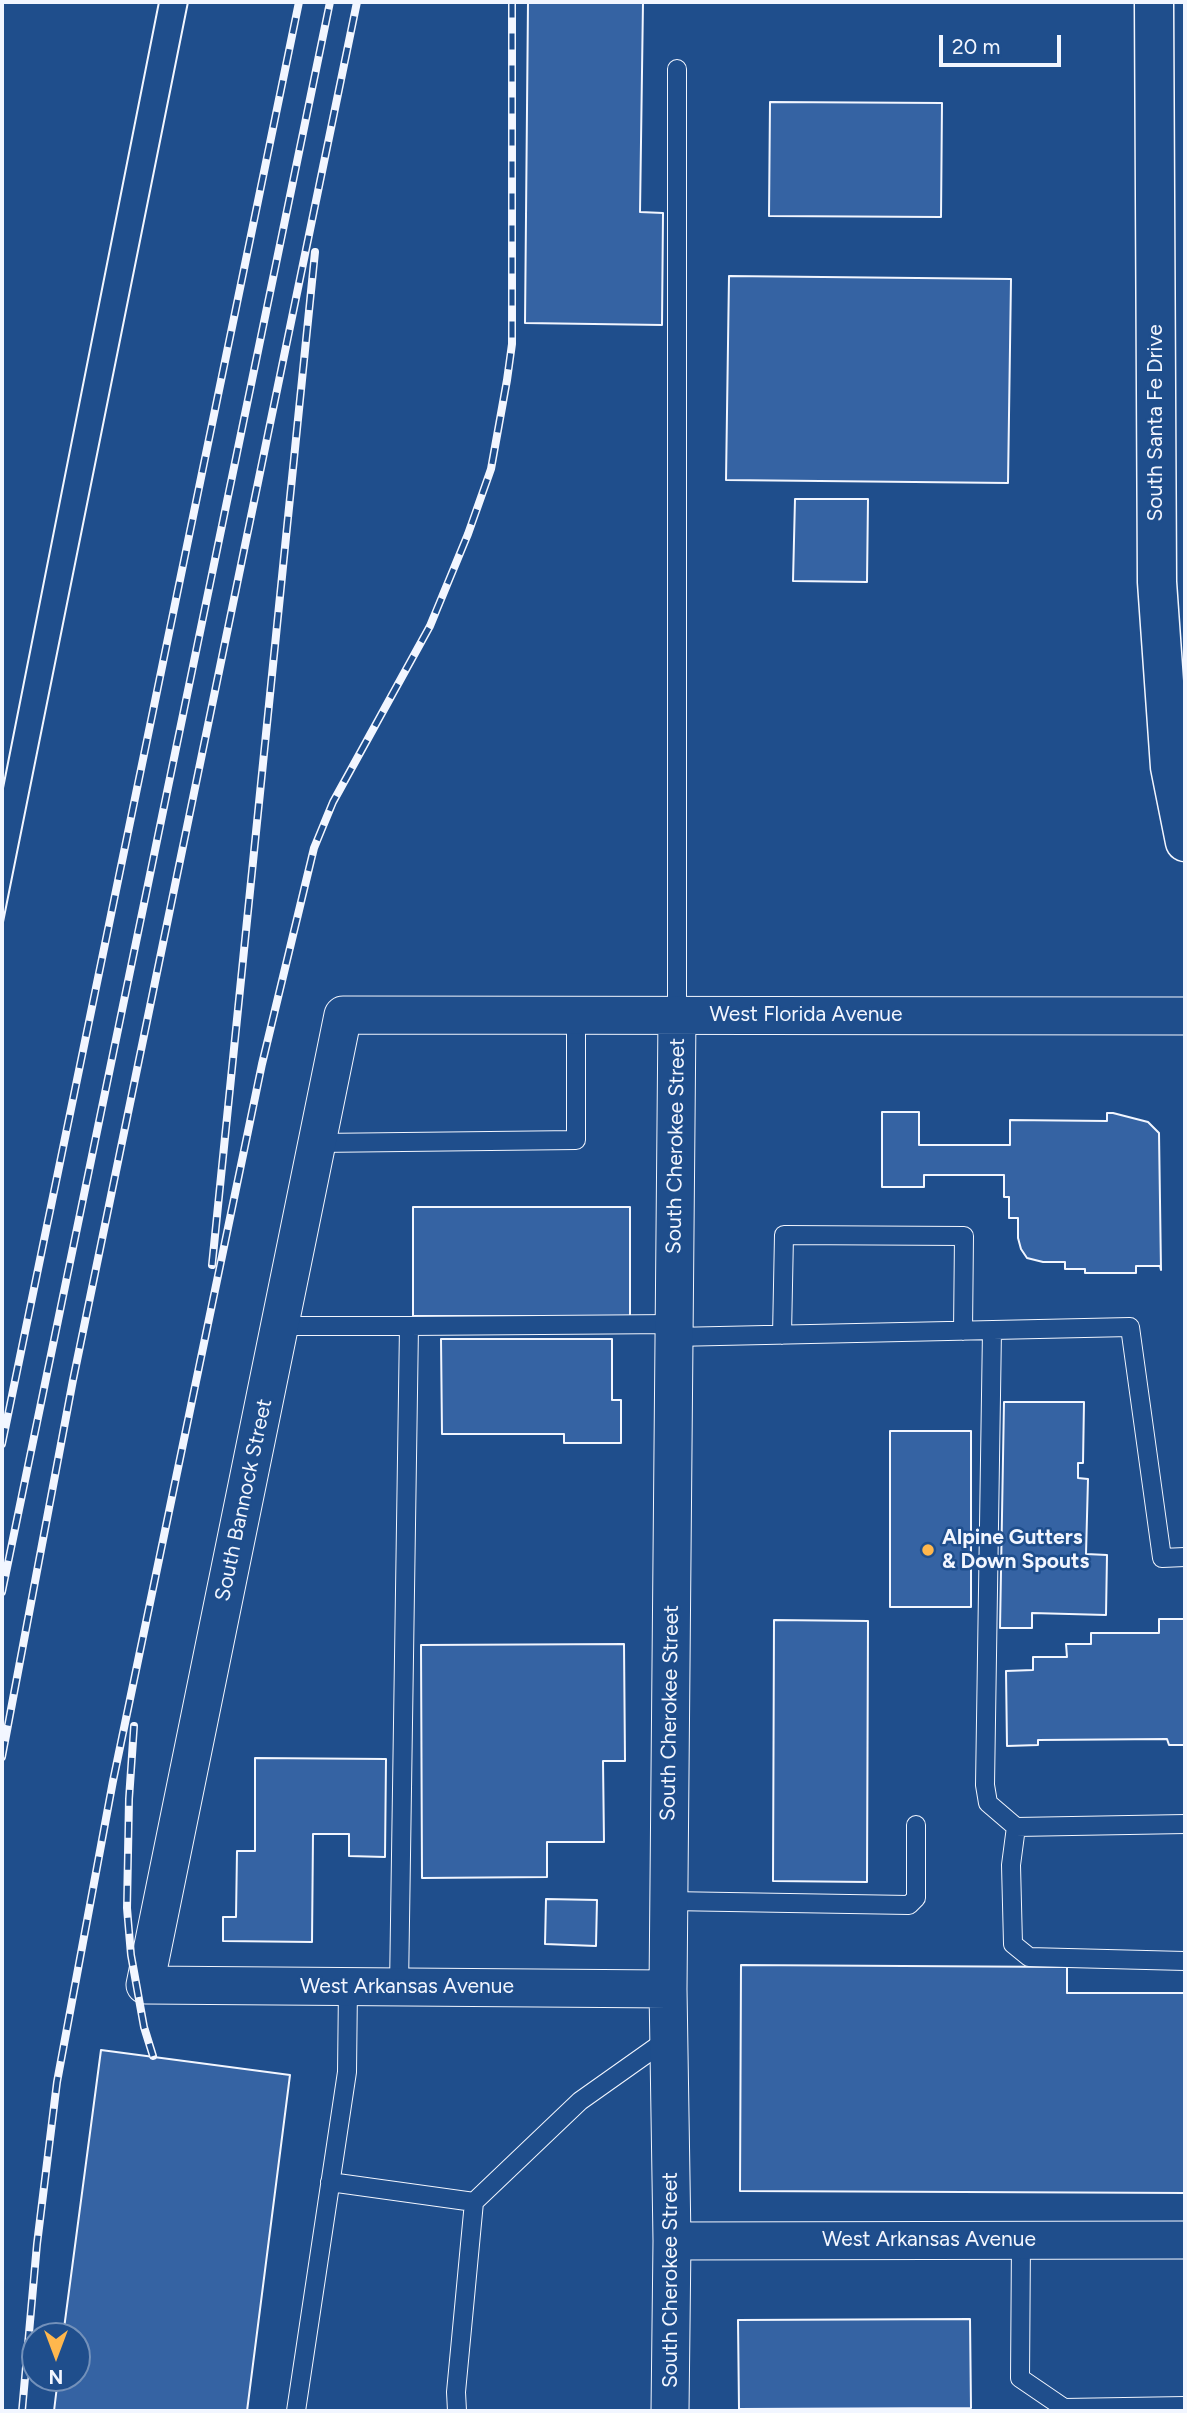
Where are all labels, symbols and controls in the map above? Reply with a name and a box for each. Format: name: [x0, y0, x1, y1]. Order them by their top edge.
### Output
scale bar: [942, 21, 1064, 65]
text: 20 m: [952, 34, 1000, 59]
street label: South Santa Fe Drive: [1143, 324, 1169, 522]
street label: West Florida Avenue: [709, 1002, 903, 1028]
street label: South Cherokee Street: [662, 1038, 690, 1254]
street label: South Bannock Street: [210, 1396, 278, 1604]
place label: Alpine Gutters & Down Spouts: [942, 1525, 1089, 1575]
marker: Alpine Gutters & Down Spouts: [920, 1542, 936, 1558]
street label: South Cherokee Street: [656, 1605, 684, 1821]
street label: West Arkansas Avenue: [300, 1974, 514, 2000]
street label: South Cherokee Street: [658, 2172, 684, 2388]
street label: West Arkansas Avenue: [822, 2227, 1036, 2253]
north arrow: [21, 2322, 91, 2392]
text: N: [49, 2365, 63, 2388]

